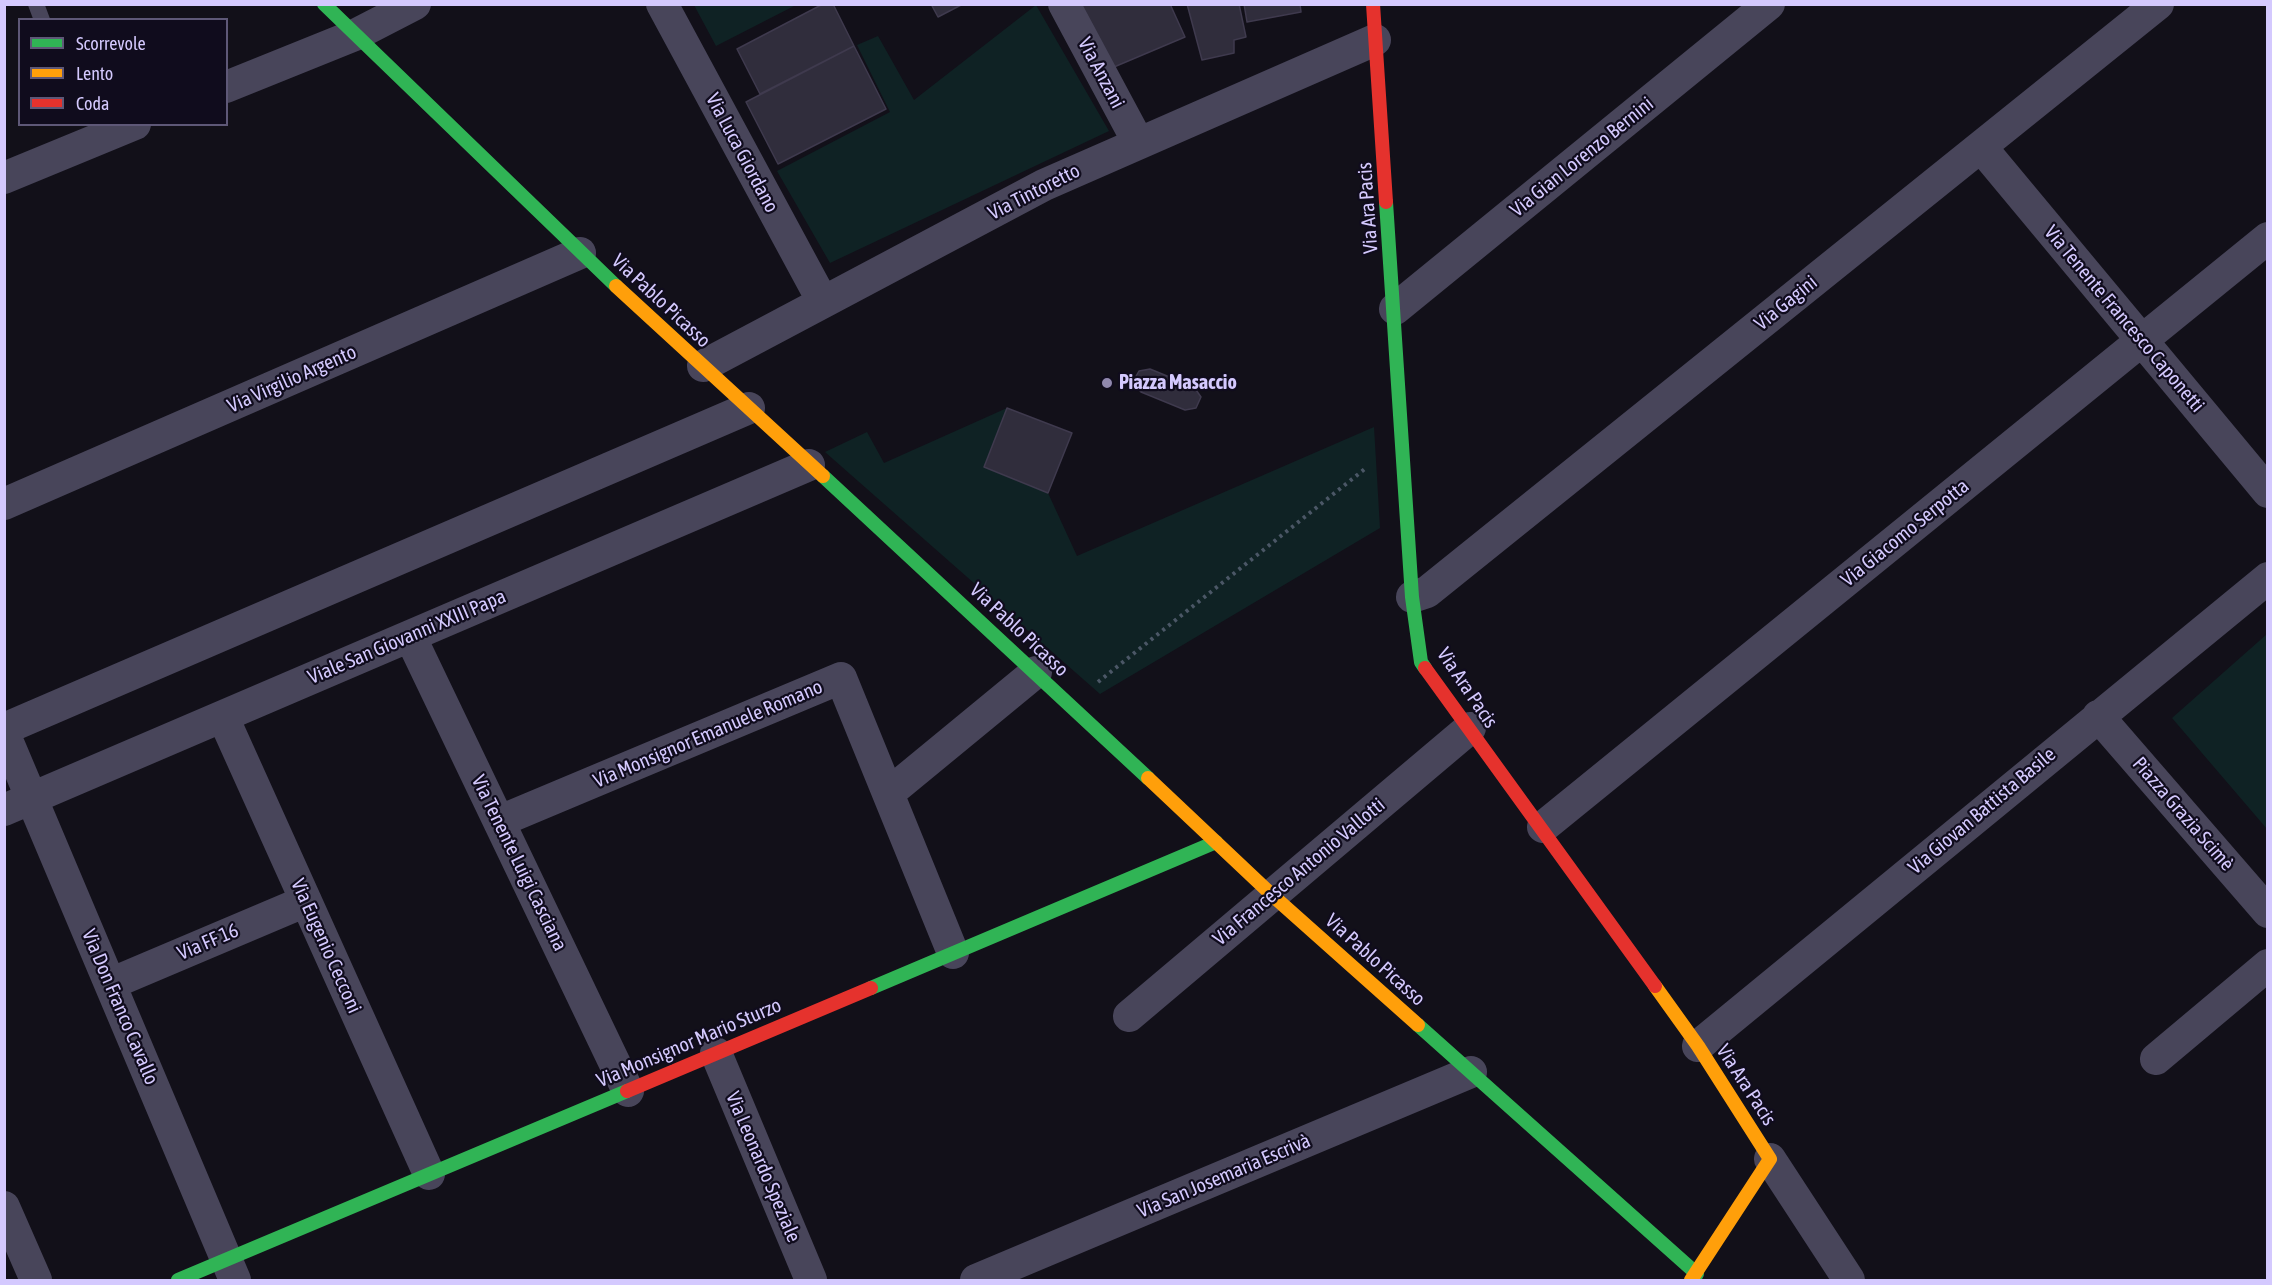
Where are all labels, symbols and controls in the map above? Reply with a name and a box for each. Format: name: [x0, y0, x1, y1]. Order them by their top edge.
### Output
legend: [18, 18, 228, 126]
text: Scorrevole: [76, 33, 146, 54]
street label: Via Anzani: [1072, 33, 1130, 113]
text: Lento: [76, 63, 113, 84]
street label: Via Luca Giordano: [700, 89, 784, 217]
street label: Via Gian Lorenzo Bernini: [1506, 92, 1658, 222]
text: Coda: [76, 93, 109, 114]
street label: Via Tintoretto: [984, 159, 1084, 225]
street label: Via Ara Pacis: [1353, 162, 1383, 254]
street label: Via Tenente Francesco Caponetti: [2039, 221, 2209, 417]
street label: Via Pablo Picasso: [607, 249, 715, 353]
street label: Via Gagini: [1750, 270, 1822, 336]
street label: Via Virgilio Argento: [224, 340, 360, 418]
place label: Piazza Masaccio: [1119, 371, 1237, 395]
marker: Piazza Masaccio: [1100, 376, 1114, 390]
street label: Via Giacomo Serpotta: [1836, 474, 1974, 592]
street label: Via Pablo Picasso: [965, 578, 1073, 682]
street label: Viale San Giovanni XXIII Papa: [304, 584, 510, 690]
street label: Via Ara Pacis: [1431, 643, 1503, 733]
street label: Via Monsignor Emanuele Romano: [590, 675, 826, 793]
street label: Via Giovan Battista Basile: [1903, 742, 2061, 880]
street label: Piazza Grazia Scimè: [2127, 752, 2239, 876]
street label: Via Tenente Luigi Casciana: [466, 771, 572, 955]
street label: Via Francesco Antonio Vallotti: [1208, 793, 1390, 951]
street label: Via Eugenio Cecconi: [286, 875, 366, 1017]
street label: Via Pablo Picasso: [1320, 909, 1430, 1011]
street label: Via FF 16: [174, 918, 242, 966]
street label: Via Don Franco Cavallo: [76, 926, 164, 1088]
street label: Via Monsignor Mario Sturzo: [593, 993, 785, 1093]
street label: Via Ara Pacis: [1711, 1040, 1781, 1130]
street label: Via Leonardo Speziale: [720, 1088, 806, 1246]
street label: Via San Josemaria Escrivà: [1134, 1129, 1314, 1223]

